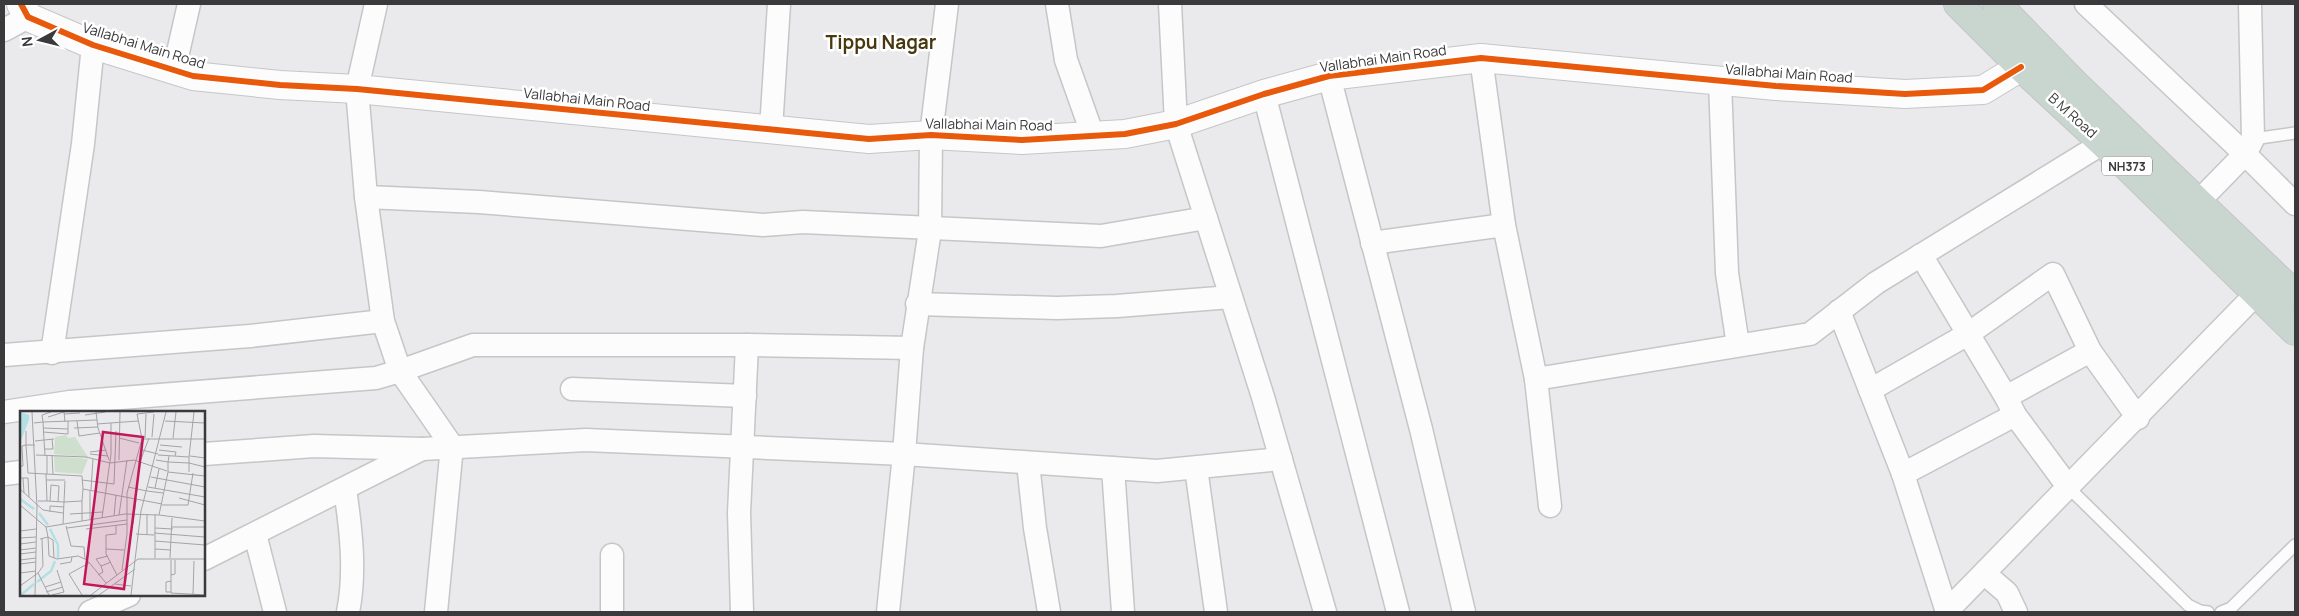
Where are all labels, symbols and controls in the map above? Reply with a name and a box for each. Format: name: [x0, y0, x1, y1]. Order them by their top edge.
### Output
north arrow: [15, 15, 65, 65]
street label: Vallabhai Main Road: [80, 17, 208, 73]
district label: Tippu Nagar: [826, 29, 937, 55]
text: N: [17, 35, 37, 48]
street label: Vallabhai Main Road: [1319, 40, 1447, 76]
street label: Vallabhai Main Road: [1725, 59, 1853, 87]
street label: Vallabhai Main Road: [523, 83, 651, 115]
street label: B M Road: [2045, 88, 2101, 142]
street label: Vallabhai Main Road: [925, 113, 1053, 135]
road number: NH373: [2102, 157, 2152, 176]
inset map: [20, 411, 205, 596]

